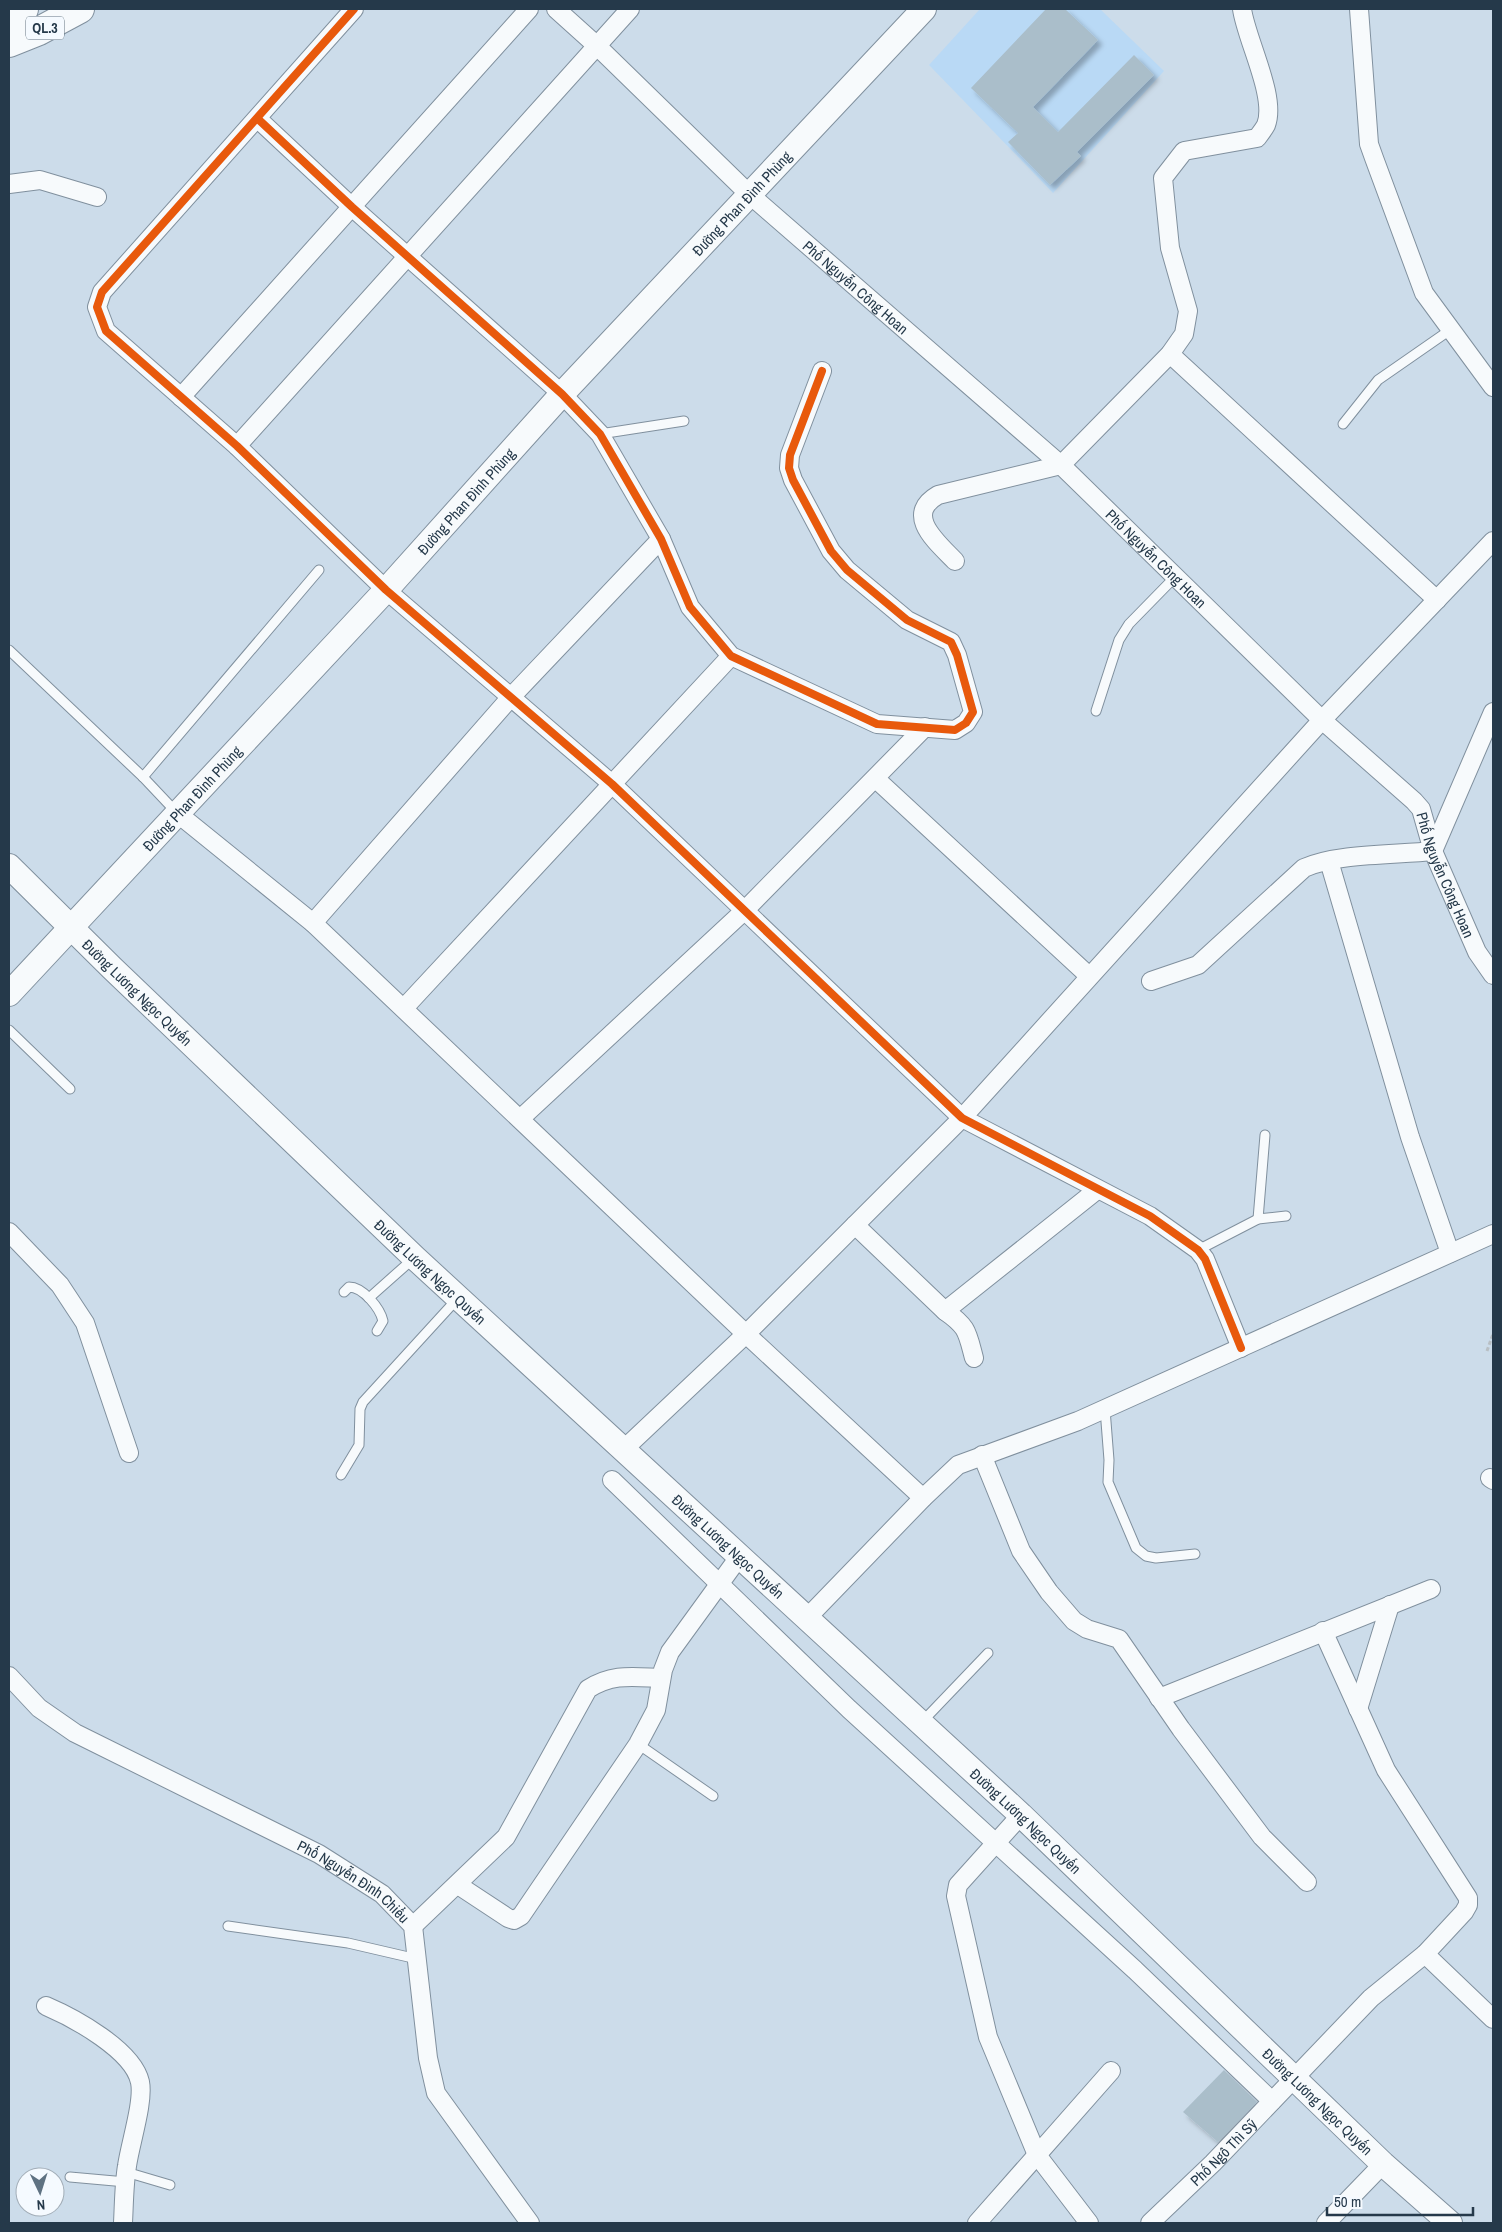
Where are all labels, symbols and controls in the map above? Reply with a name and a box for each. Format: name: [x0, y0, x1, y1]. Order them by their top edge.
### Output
road number: QL.3: [26, 16, 64, 40]
street label: Đường Phan Đình Phùng: [687, 146, 796, 260]
street label: Phố Nguyễn Công Hoan: [799, 235, 913, 339]
street label: Đường Phan Đình Phùng: [412, 443, 519, 559]
street label: Phố Nguyễn Công Hoan: [1101, 504, 1211, 612]
street label: Đường Phan Đình Phùng: [137, 741, 246, 855]
street label: Phố Nguyễn Công Hoan: [1412, 810, 1480, 941]
street label: Đường Lương Ngọc Quyến: [78, 934, 197, 1050]
street label: Đường Lương Ngọc Quyến: [370, 1214, 491, 1329]
street label: Đường Lương Ngọc Quyến: [668, 1489, 789, 1603]
street label: Đường Lương Ngọc Quyến: [966, 1763, 1086, 1878]
street label: Phố Nguyễn Đình Chiểu: [294, 1834, 415, 1927]
street label: Đường Lương Ngọc Quyến: [1258, 2043, 1378, 2159]
street label: Phố Ngô Thì Sỹ: [1185, 2113, 1262, 2190]
north arrow: [15, 2167, 65, 2217]
scale bar: [1327, 2184, 1473, 2216]
text: 50 m: [1334, 2191, 1361, 2212]
text: N: [36, 2196, 46, 2214]

